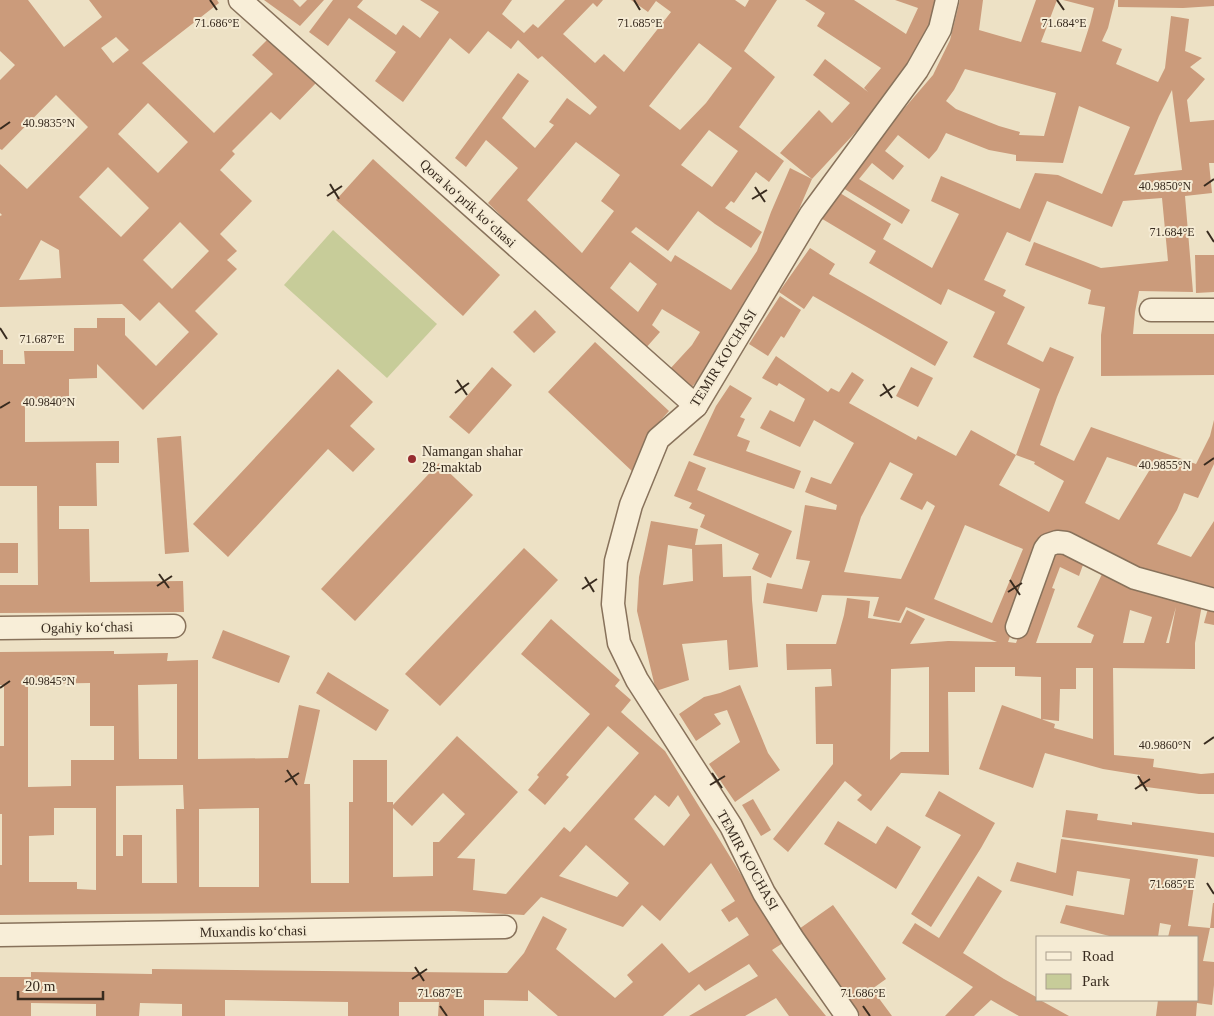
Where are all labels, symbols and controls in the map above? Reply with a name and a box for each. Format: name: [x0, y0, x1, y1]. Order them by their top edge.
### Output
text: 71.686°E: [194, 16, 240, 30]
text: 71.685°E: [617, 16, 663, 30]
text: 71.684°E: [1041, 16, 1087, 30]
text: 40.9835°N: [23, 116, 76, 130]
street label: Qora koʻprik koʻchasi: [417, 156, 519, 250]
text: 40.9850°N: [1139, 179, 1192, 193]
text: 71.684°E: [1149, 225, 1195, 239]
street label: TEMIR KO'CHASI: [687, 307, 760, 410]
text: 71.687°E: [19, 332, 65, 346]
text: 40.9840°N: [23, 395, 76, 409]
place label: Namangan shahar 28-maktab: [422, 444, 523, 475]
marker: Namangan shahar 28-maktab: [406, 453, 418, 465]
text: 40.9855°N: [1139, 458, 1192, 472]
street label: Ogahiy koʻchasi: [41, 619, 133, 636]
text: 40.9845°N: [23, 674, 76, 688]
text: 40.9860°N: [1139, 738, 1192, 752]
street label: TEMIR KO'CHASI: [714, 808, 781, 913]
text: 71.685°E: [1149, 877, 1195, 891]
street label: Muxandis koʻchasi: [199, 923, 307, 940]
legend: [1036, 936, 1199, 1001]
text: Road: [1082, 948, 1114, 964]
scale bar: [18, 968, 102, 1000]
text: Park: [1082, 973, 1110, 989]
text: 20 m: [25, 978, 56, 994]
text: 71.687°E: [417, 986, 463, 1000]
text: 71.686°E: [840, 986, 886, 1000]

